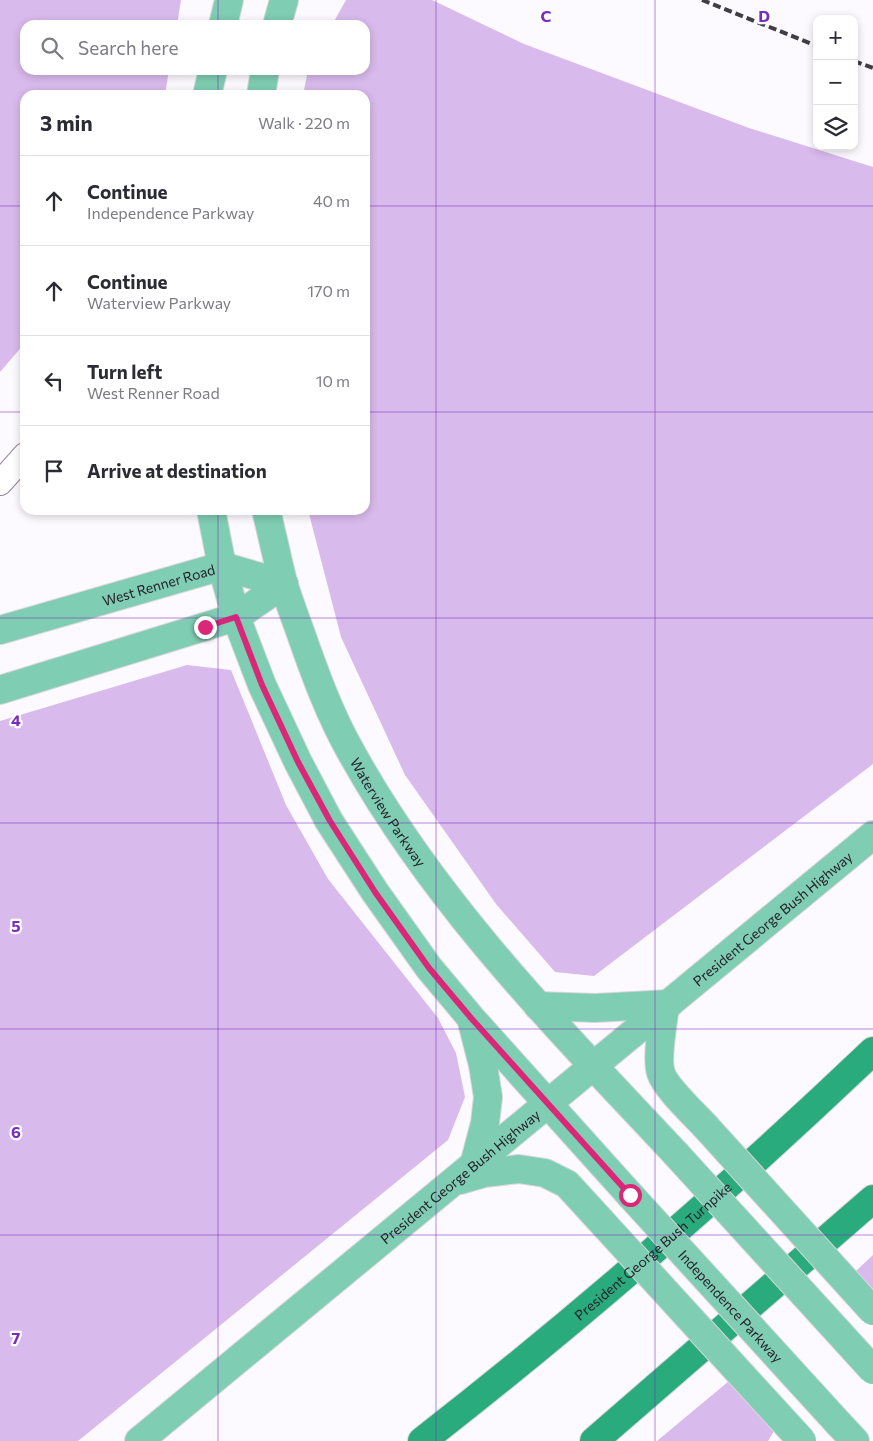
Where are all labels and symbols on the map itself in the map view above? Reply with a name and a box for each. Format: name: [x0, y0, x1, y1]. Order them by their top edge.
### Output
text: C: [541, 6, 552, 25]
text: D: [758, 6, 770, 25]
street label: West Renner Road: [100, 560, 217, 609]
route end: [194, 616, 217, 639]
text: 4: [11, 710, 21, 729]
street label: Waterview Parkway: [347, 754, 430, 870]
street label: President George Bush Highway: [689, 848, 855, 989]
text: 5: [11, 916, 21, 935]
street label: President George Bush Highway: [377, 1105, 543, 1247]
text: 6: [11, 1122, 21, 1141]
street label: President George Bush Turnpike: [570, 1178, 735, 1323]
route start: [619, 1184, 642, 1207]
street label: Independence Parkway: [675, 1246, 787, 1366]
text: 7: [12, 1328, 21, 1347]

